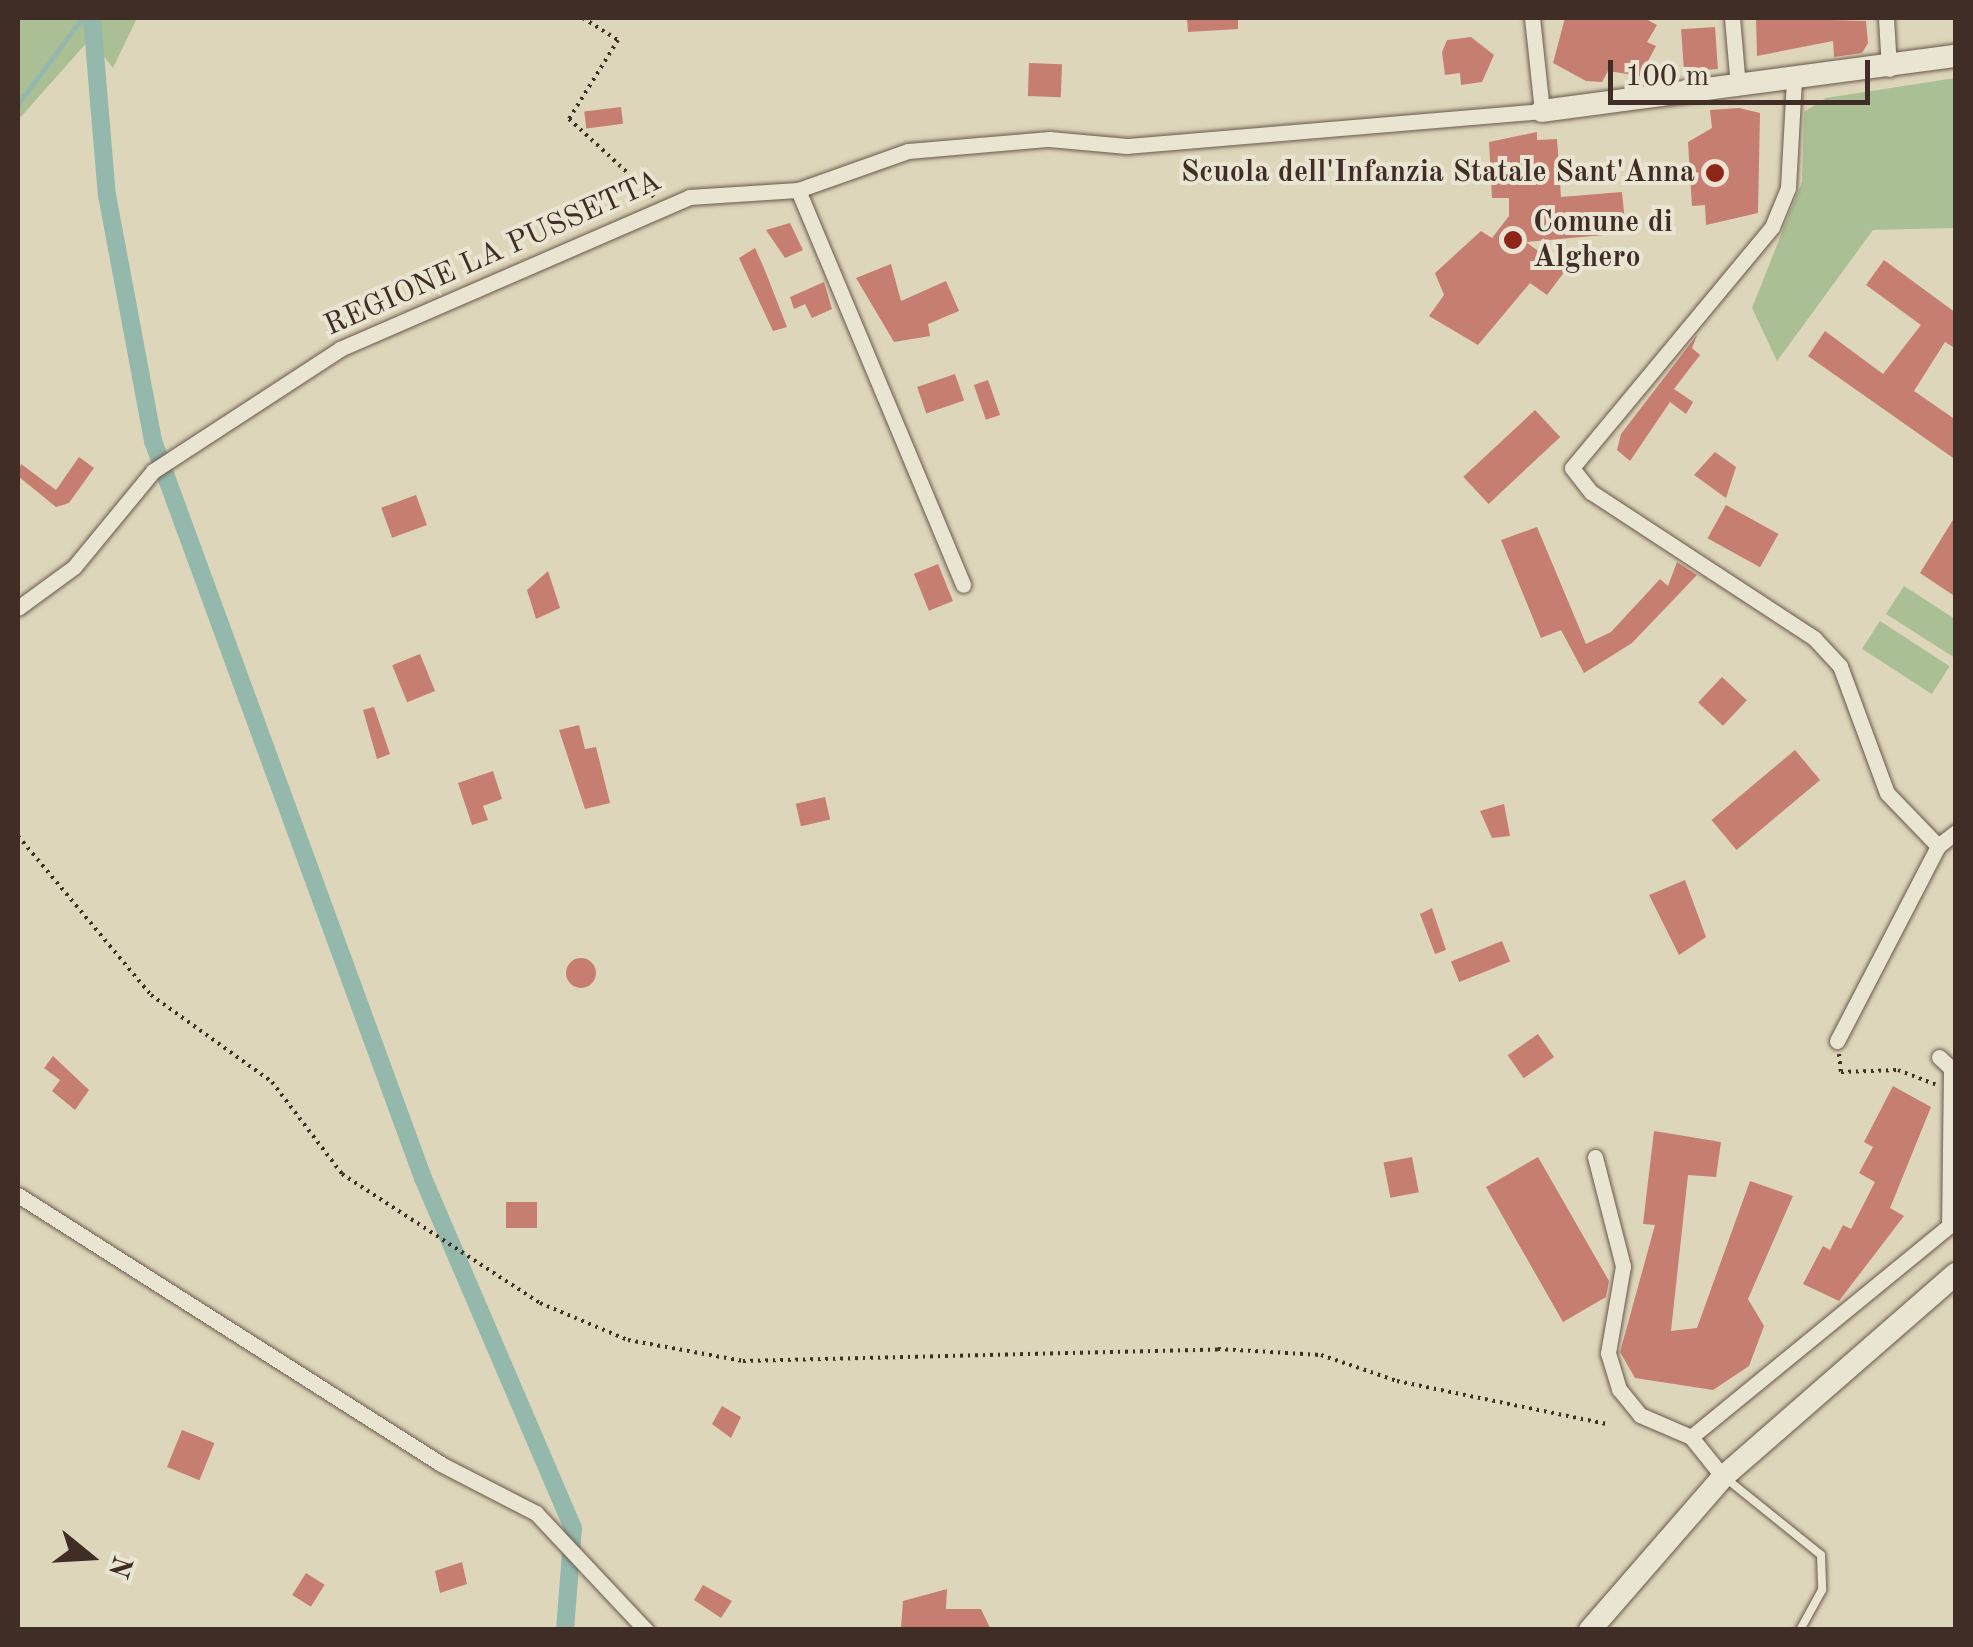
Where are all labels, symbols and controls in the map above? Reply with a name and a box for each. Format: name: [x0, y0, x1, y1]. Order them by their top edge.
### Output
scale bar: [1613, 40, 1876, 102]
text: 100 m: [1625, 62, 1709, 92]
place label: Scuola dell'Infanzia Statale Sant'Anna: [1181, 155, 1695, 191]
marker: Scuola dell'Infanzia Statale Sant'Anna: [1704, 162, 1726, 184]
street label: REGIONE LA PUSSETTA: [319, 163, 667, 345]
place label: Comune di Alghero: [1533, 205, 1673, 276]
marker: Comune di Alghero: [1502, 229, 1524, 251]
north arrow: [40, 1507, 140, 1607]
text: N: [102, 1552, 135, 1581]

